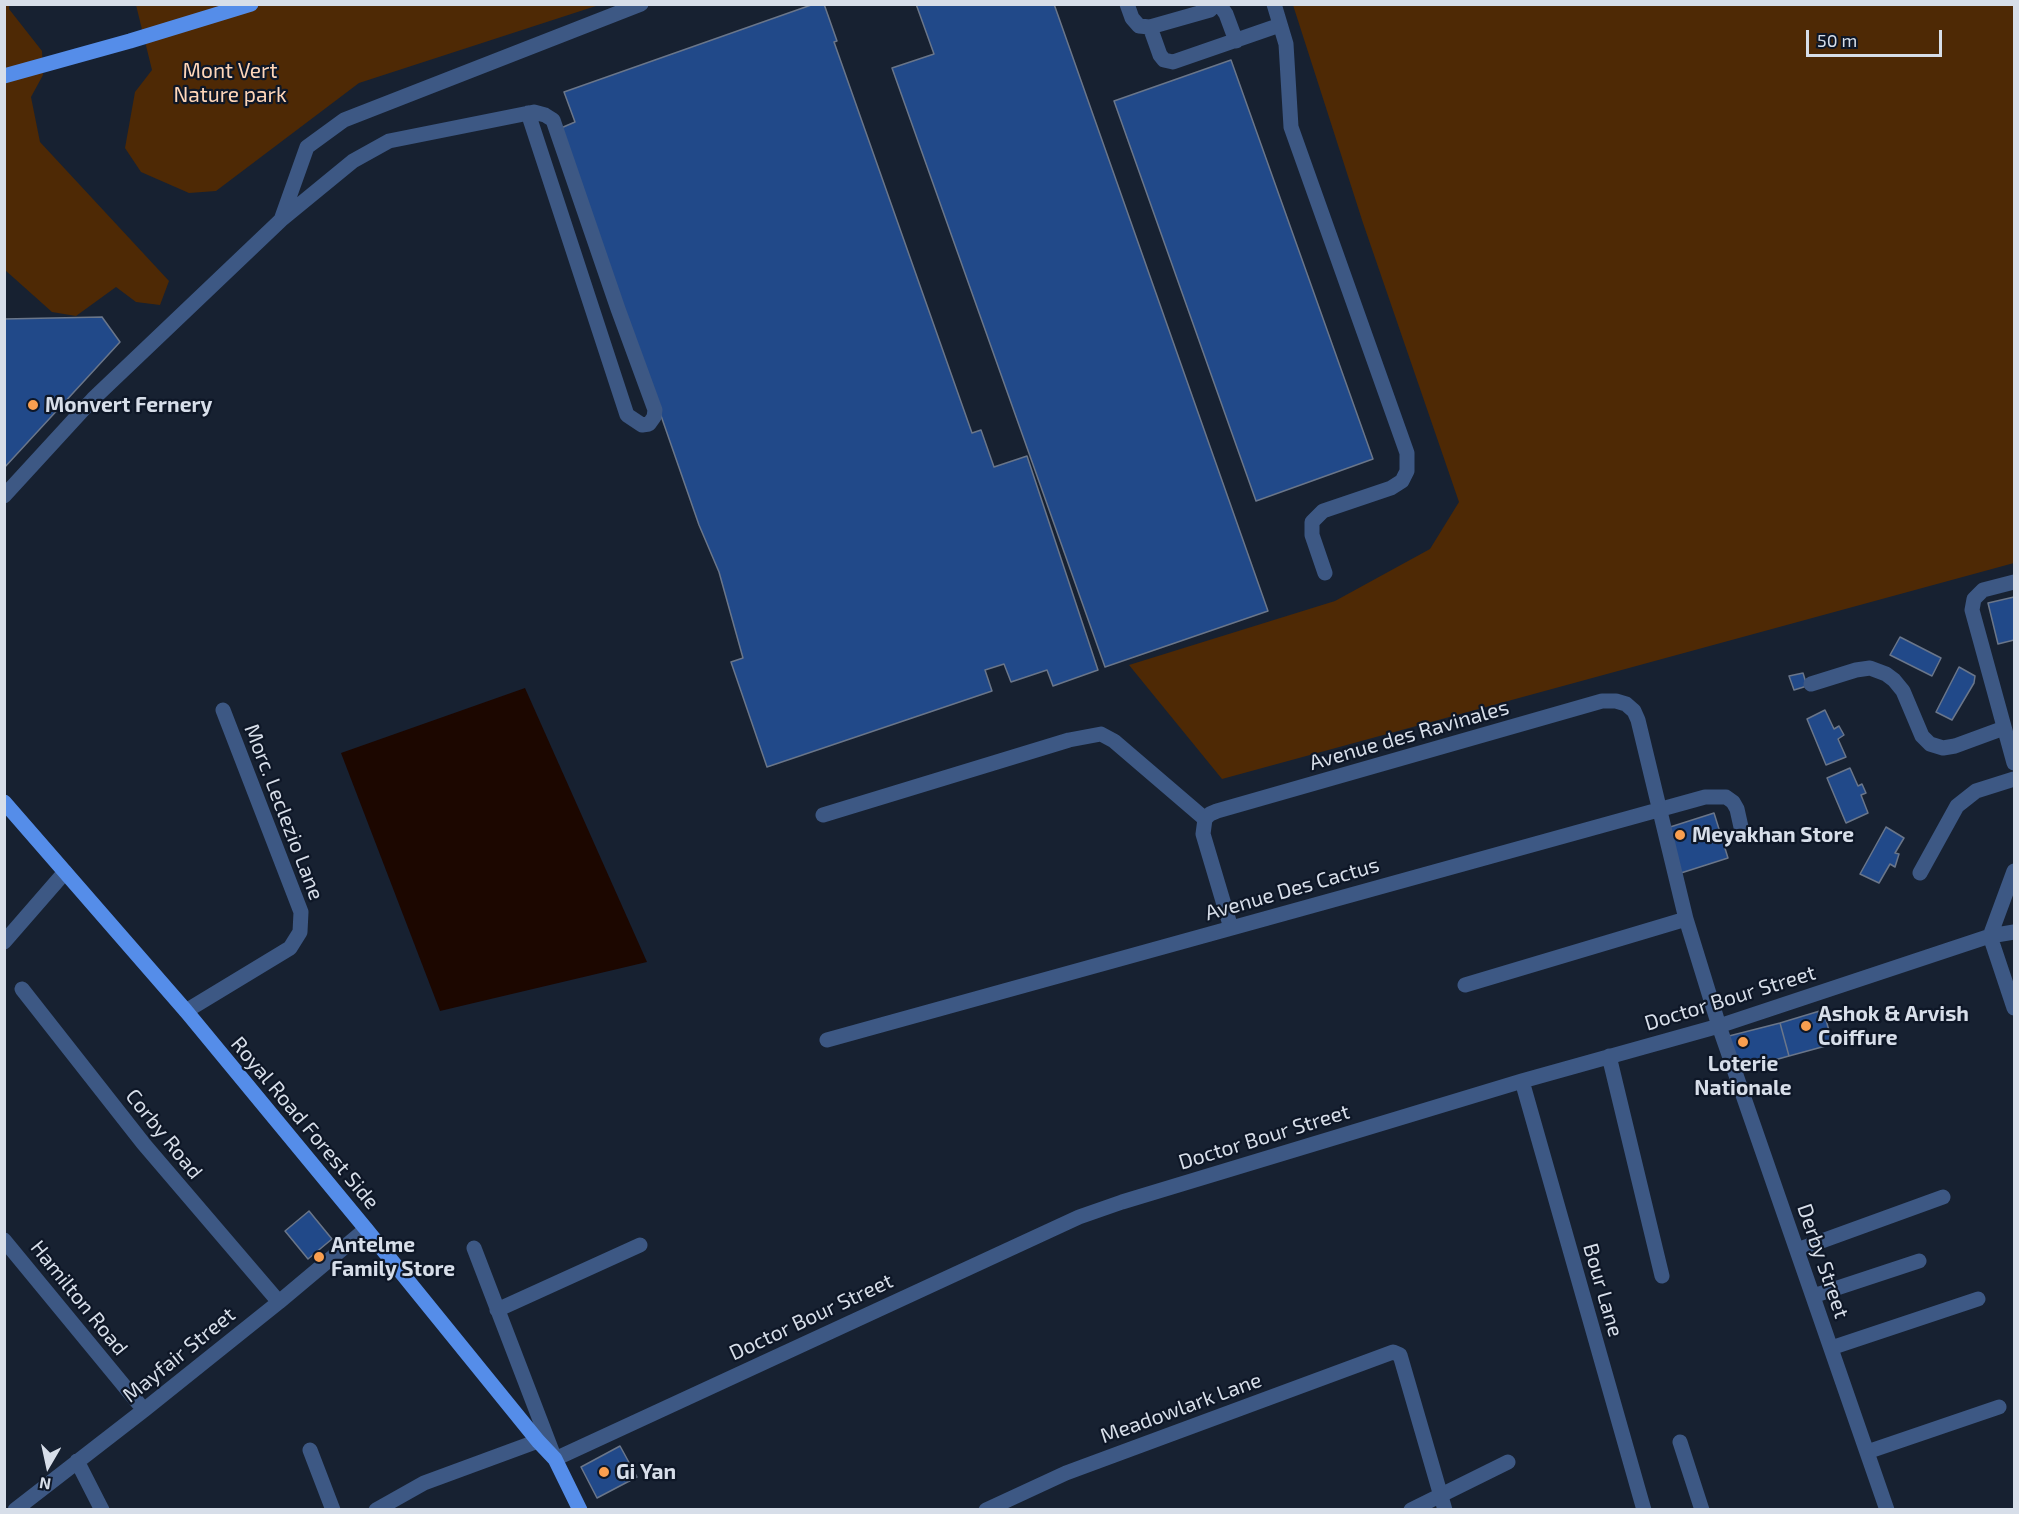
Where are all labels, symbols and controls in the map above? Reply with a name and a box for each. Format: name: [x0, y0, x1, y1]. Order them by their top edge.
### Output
scale bar: [1809, 18, 1946, 56]
text: 50 m: [1817, 29, 1857, 51]
park label: Mont Vert Nature park: [173, 58, 287, 108]
place label: Monvert Fernery: [45, 392, 212, 418]
marker: Monvert Fernery: [26, 398, 40, 412]
street label: Avenue des Ravinales: [1306, 694, 1512, 776]
street label: Morc. Leclezio Lane: [239, 720, 329, 904]
place label: Meyakhan Store: [1692, 822, 1854, 848]
marker: Meyakhan Store: [1673, 828, 1687, 842]
street label: Avenue Des Cactus: [1202, 852, 1382, 926]
street label: Doctor Bour Street: [1641, 960, 1819, 1036]
place label: Ashok & Arvish Coiffure: [1818, 1001, 1969, 1051]
marker: Ashok & Arvish Coiffure: [1799, 1019, 1813, 1033]
street label: Royal Road Forest Side: [226, 1032, 384, 1214]
marker: Loterie Nationale: [1736, 1035, 1750, 1049]
place label: Loterie Nationale: [1694, 1051, 1792, 1101]
street label: Corby Road: [120, 1084, 208, 1184]
street label: Doctor Bour Street: [1175, 1099, 1353, 1175]
street label: Derby Street: [1792, 1200, 1854, 1322]
place label: Antelme Family Store: [331, 1232, 455, 1282]
street label: Hamilton Road: [25, 1236, 133, 1360]
street label: Bour Lane: [1578, 1240, 1628, 1340]
marker: Antelme Family Store: [312, 1250, 326, 1264]
street label: Doctor Bour Street: [725, 1268, 897, 1366]
street label: Mayfair Street: [118, 1302, 240, 1408]
street label: Meadowlark Lane: [1097, 1367, 1265, 1449]
north arrow: [18, 1436, 78, 1496]
place label: Gi Yan: [616, 1459, 676, 1485]
marker: Gi Yan: [597, 1465, 611, 1479]
text: N: [38, 1474, 52, 1495]

